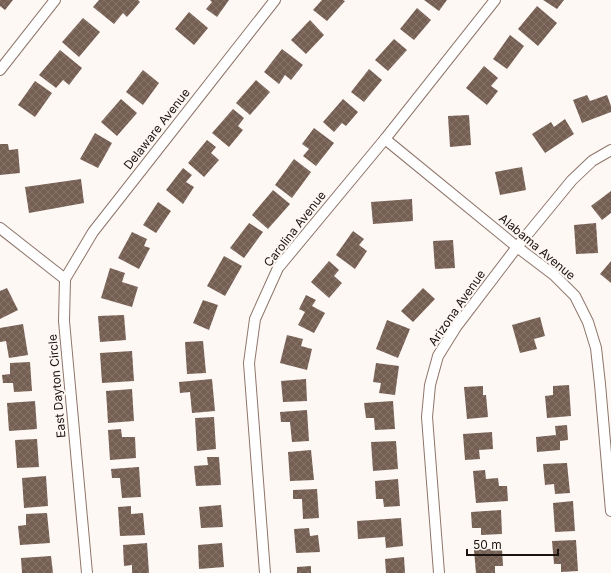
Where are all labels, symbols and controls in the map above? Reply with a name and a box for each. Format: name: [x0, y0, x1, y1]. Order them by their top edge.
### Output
street label: Delaware Avenue: [120, 85, 193, 172]
street label: Carolina Avenue: [260, 188, 329, 270]
street label: Alabama Avenue: [496, 210, 578, 283]
street label: Arizona Avenue: [425, 267, 488, 348]
street label: East Dayton Circle: [45, 334, 69, 438]
scale bar: [467, 531, 558, 557]
text: 50 m: [473, 537, 502, 552]

